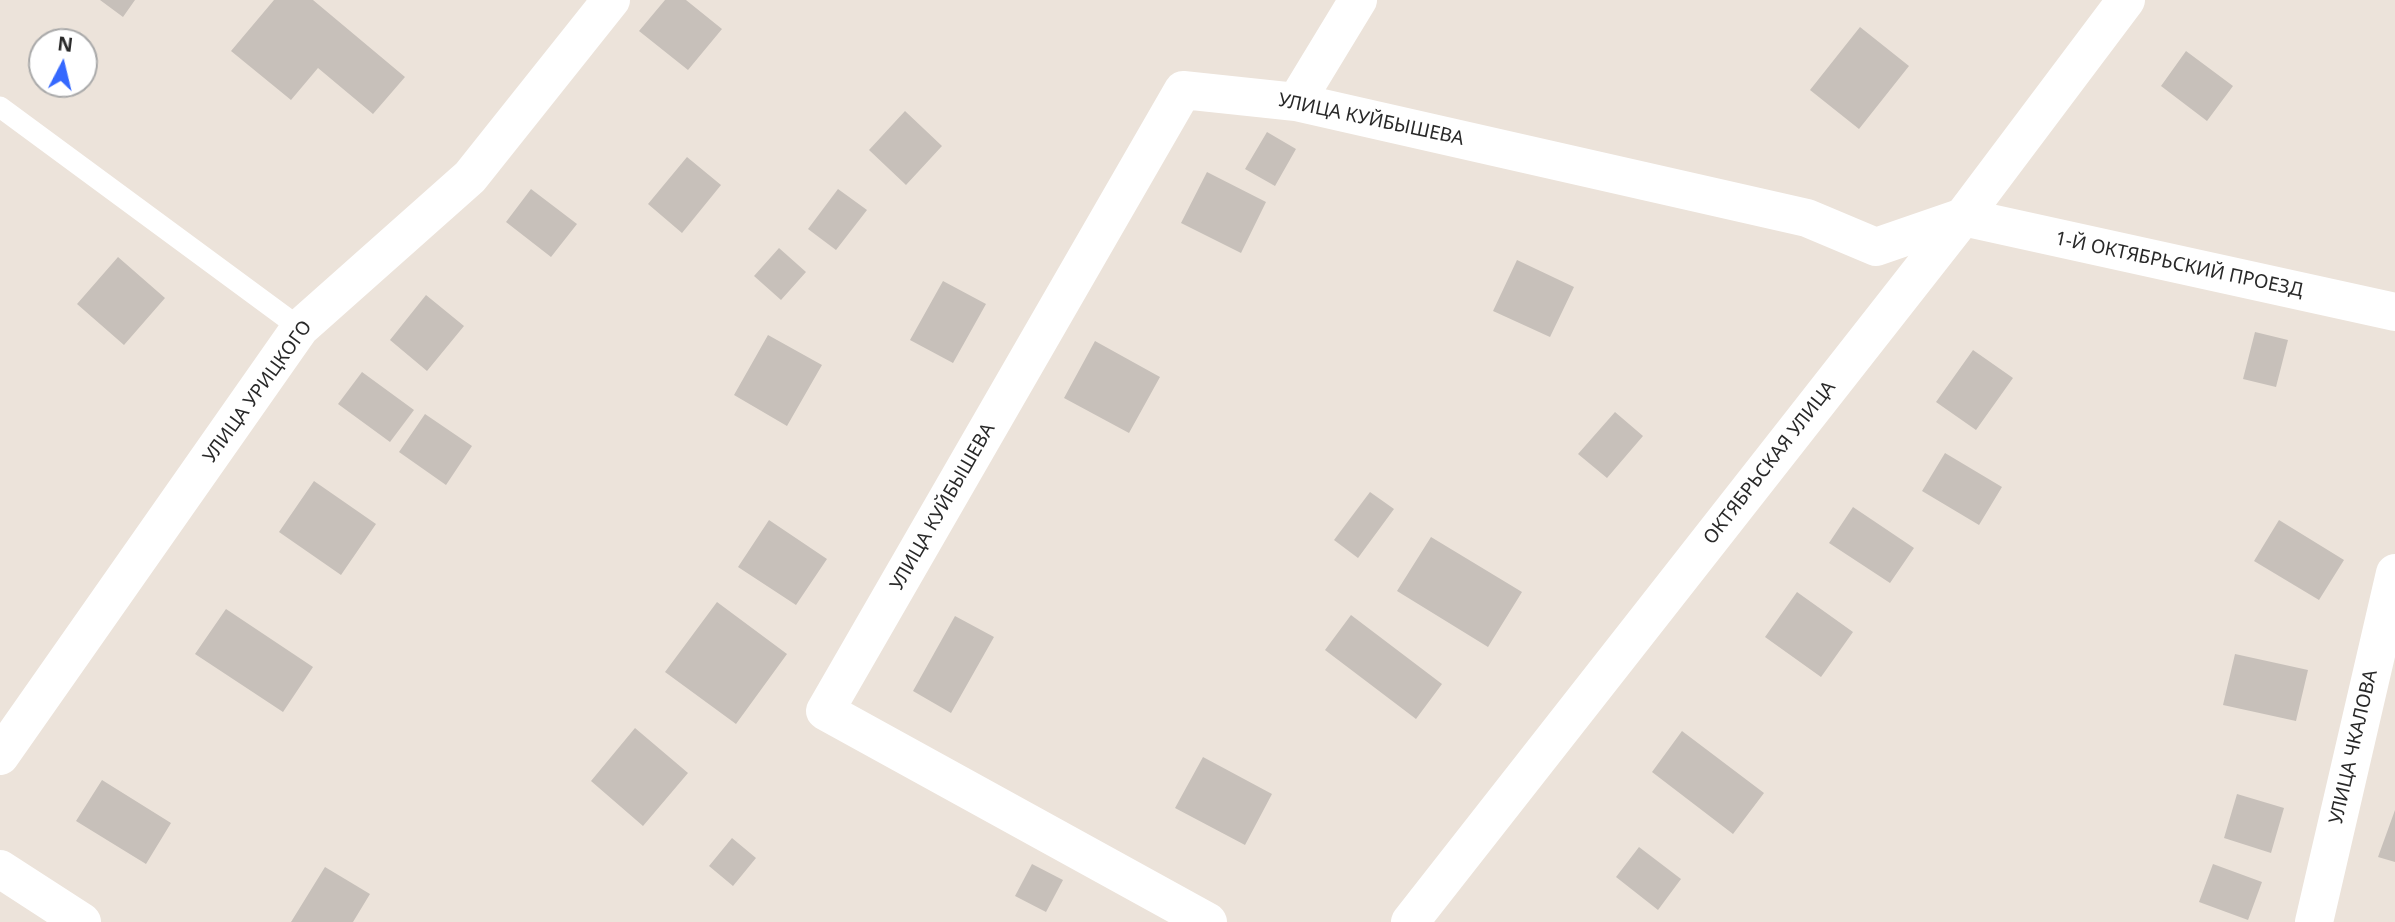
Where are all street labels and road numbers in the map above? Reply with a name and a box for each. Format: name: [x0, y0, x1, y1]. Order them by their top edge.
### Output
street label: УЛИЦА КУЙБЫШЕВА: [1276, 89, 1466, 151]
street label: 1-Й ОКТЯБРЬСКИЙ ПРОЕЗД: [2053, 228, 2305, 302]
street label: УЛИЦА УРИЦКОГО: [199, 317, 317, 467]
street label: ОКТЯБРЬСКАЯ УЛИЦА: [1699, 377, 1841, 549]
street label: УЛИЦА КУЙБЫШЕВА: [886, 419, 1000, 595]
street label: УЛИЦА ЧКАЛОВА: [2325, 668, 2383, 826]

